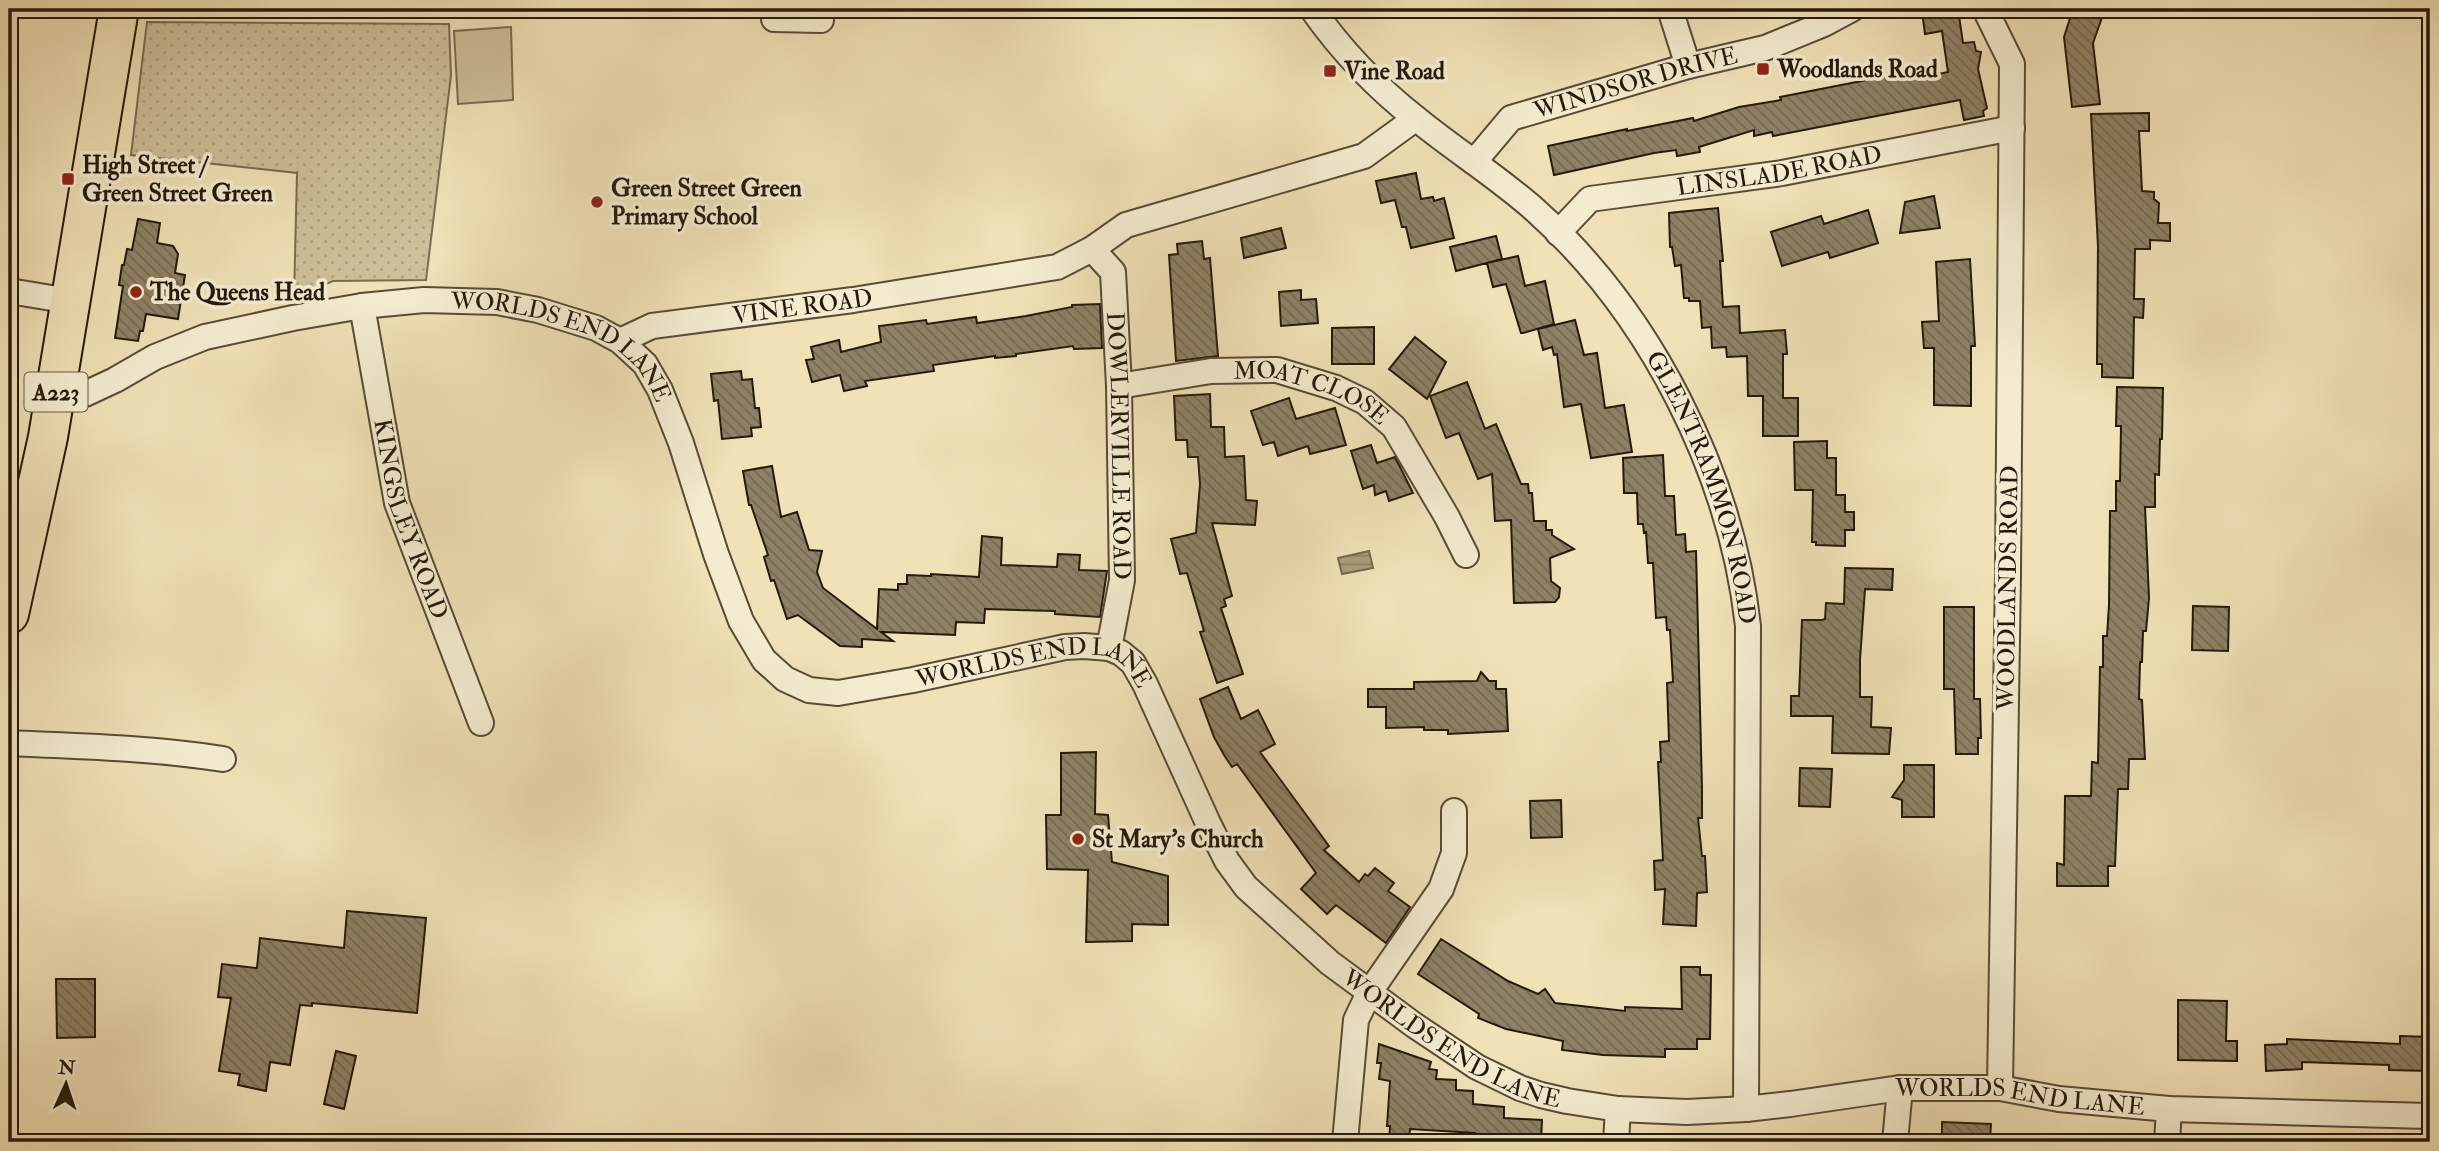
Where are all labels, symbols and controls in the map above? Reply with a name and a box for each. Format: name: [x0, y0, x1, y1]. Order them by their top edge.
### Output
street label: WINDSOR DRIVE: [1529, 39, 1740, 126]
place label: Woodlands Road: [1776, 54, 1938, 85]
place label: Vine Road: [1343, 56, 1445, 87]
marker: Woodlands Road: [1755, 61, 1771, 77]
marker: Vine Road: [1322, 63, 1338, 79]
street label: LINSLADE ROAD: [1675, 138, 1884, 203]
place label: High Street / Green Street Green: [82, 150, 274, 209]
marker: High Street / Green Street Green: [60, 171, 76, 187]
place label: Green Street Green Primary School: [611, 173, 803, 232]
marker: Green Street Green Primary School: [589, 194, 605, 210]
place label: The Queens Head: [149, 277, 325, 308]
street label: VINE ROAD: [730, 282, 875, 331]
marker: The Queens Head: [128, 284, 144, 300]
street label: WORLDS END LANE: [450, 285, 679, 406]
street label: DOWLERVILLE ROAD: [1100, 311, 1137, 580]
street label: GLENTRAMMON ROAD: [1639, 345, 1763, 626]
street label: MOAT CLOSE: [1233, 354, 1396, 432]
road number: A223: [24, 372, 88, 412]
street label: KINGSLEY ROAD: [367, 416, 455, 623]
street label: WOODLANDS ROAD: [1990, 465, 2026, 712]
text: WORLDS END LANE: [912, 630, 1159, 695]
street label: WORLDS END LANE: [901, 668, 1153, 710]
place label: St Mary's Church: [1092, 824, 1264, 855]
marker: St Mary's Church: [1070, 831, 1086, 847]
street label: WORLDS END LANE: [1335, 961, 1564, 1115]
north arrow: [32, 1050, 102, 1120]
text: N: [57, 1056, 77, 1081]
street label: WORLDS END LANE: [1894, 1073, 2146, 1122]

